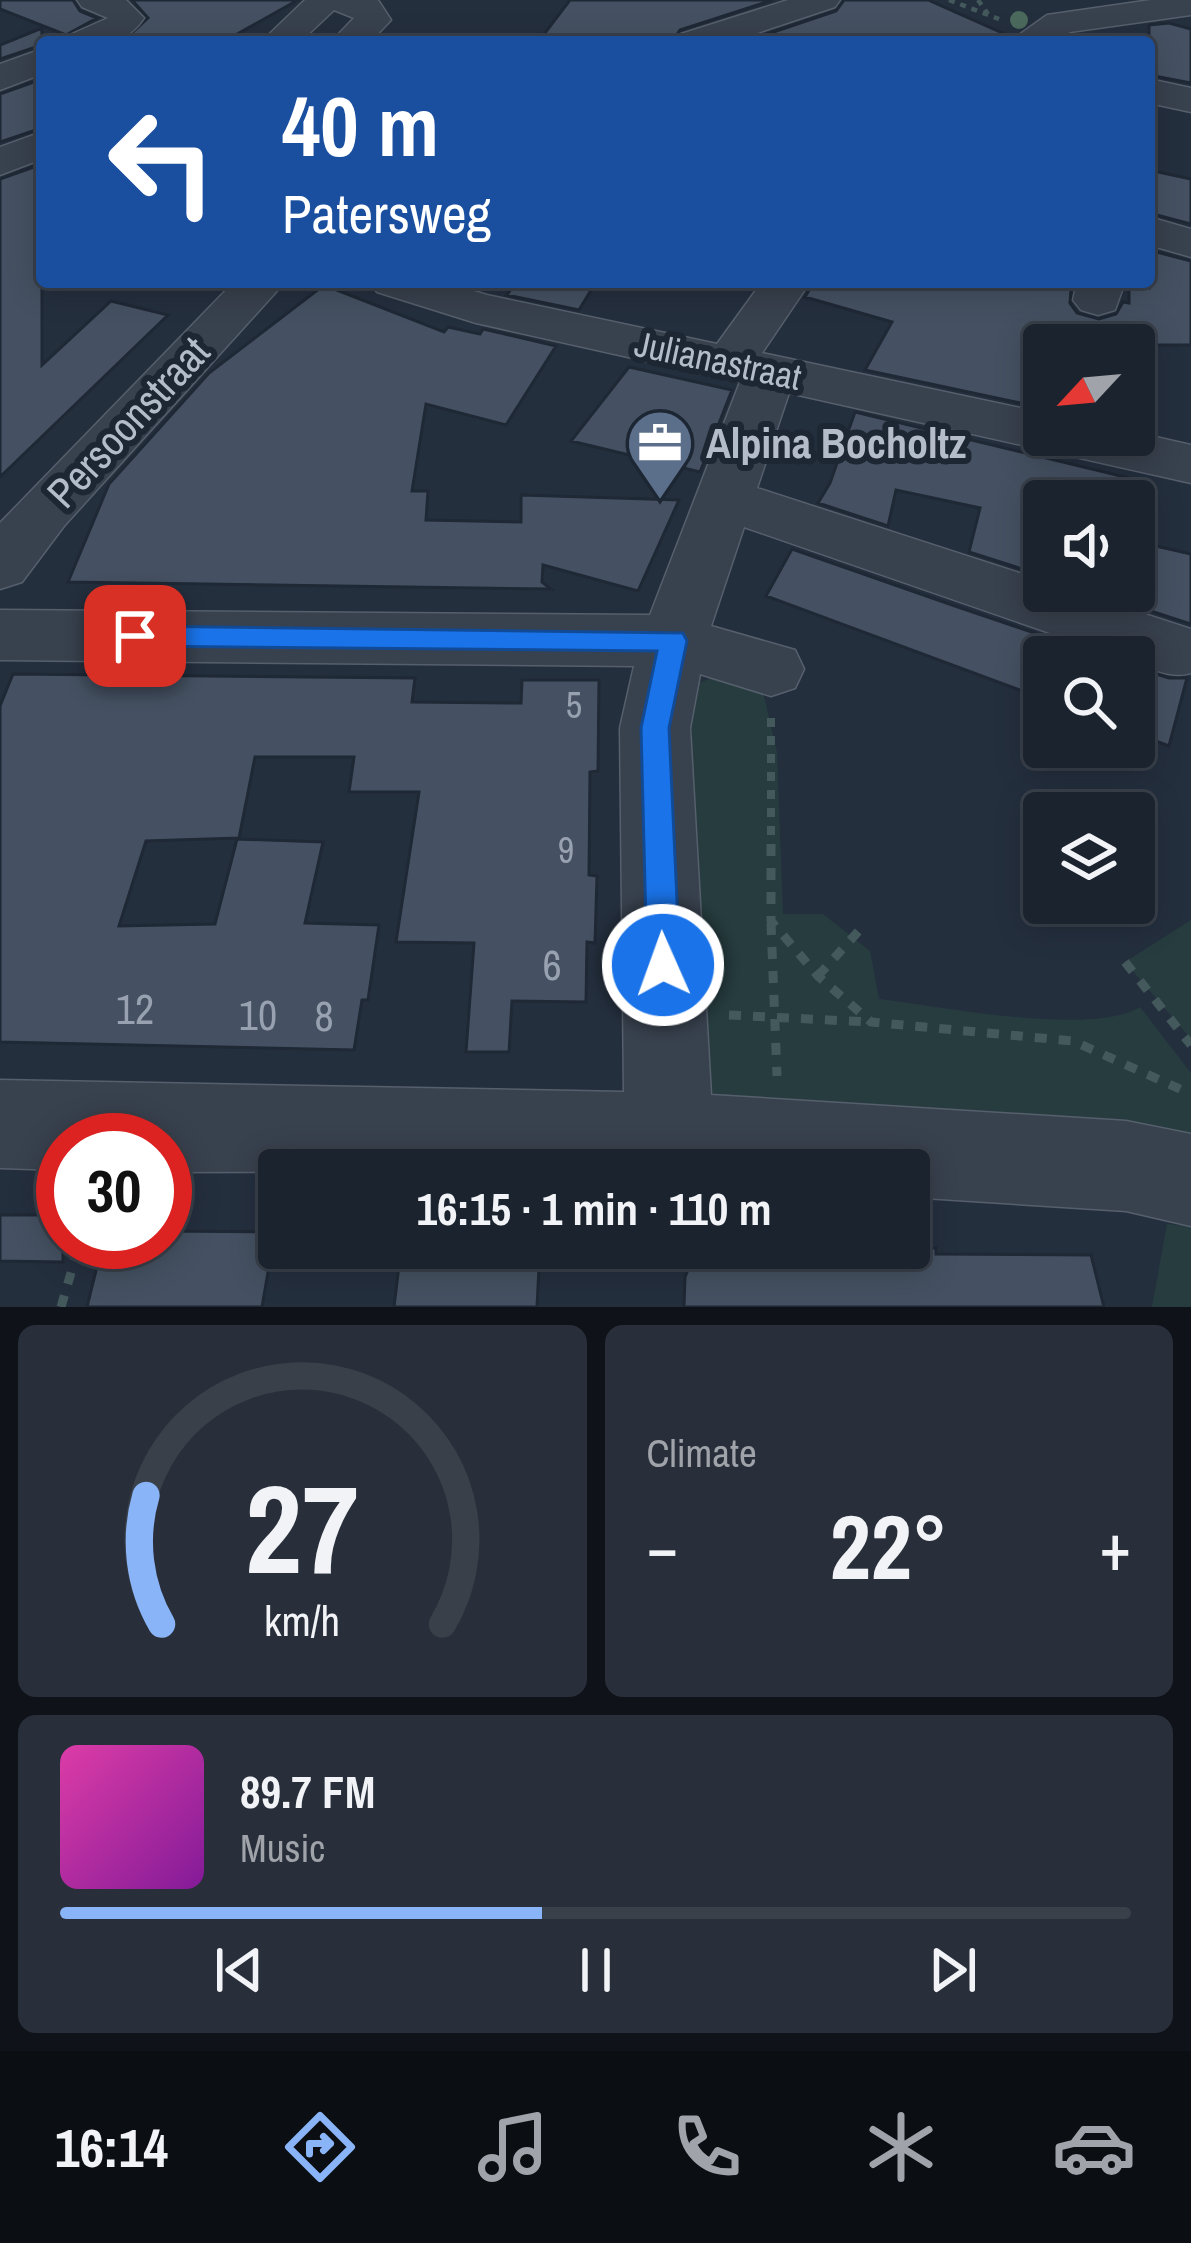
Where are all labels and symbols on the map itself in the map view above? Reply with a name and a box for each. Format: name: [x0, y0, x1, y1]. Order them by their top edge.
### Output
street label: Julianastraat: [630, 319, 806, 401]
street label: Persoonstraat: [34, 324, 222, 520]
north arrow: [1023, 324, 1155, 456]
office icon: Alpina Bocholtz: [625, 408, 695, 502]
place label: Alpina Bocholtz: [706, 415, 966, 471]
pin: [84, 585, 186, 687]
house number: 5: [566, 681, 582, 729]
house number: 9: [558, 826, 574, 874]
position arrow: [600, 902, 726, 1028]
house number: 6: [542, 937, 562, 993]
house number: 12: [116, 981, 154, 1037]
house number: 10: [239, 987, 277, 1043]
house number: 8: [314, 988, 334, 1044]
speed limit sign: 30: [36, 1113, 192, 1269]

